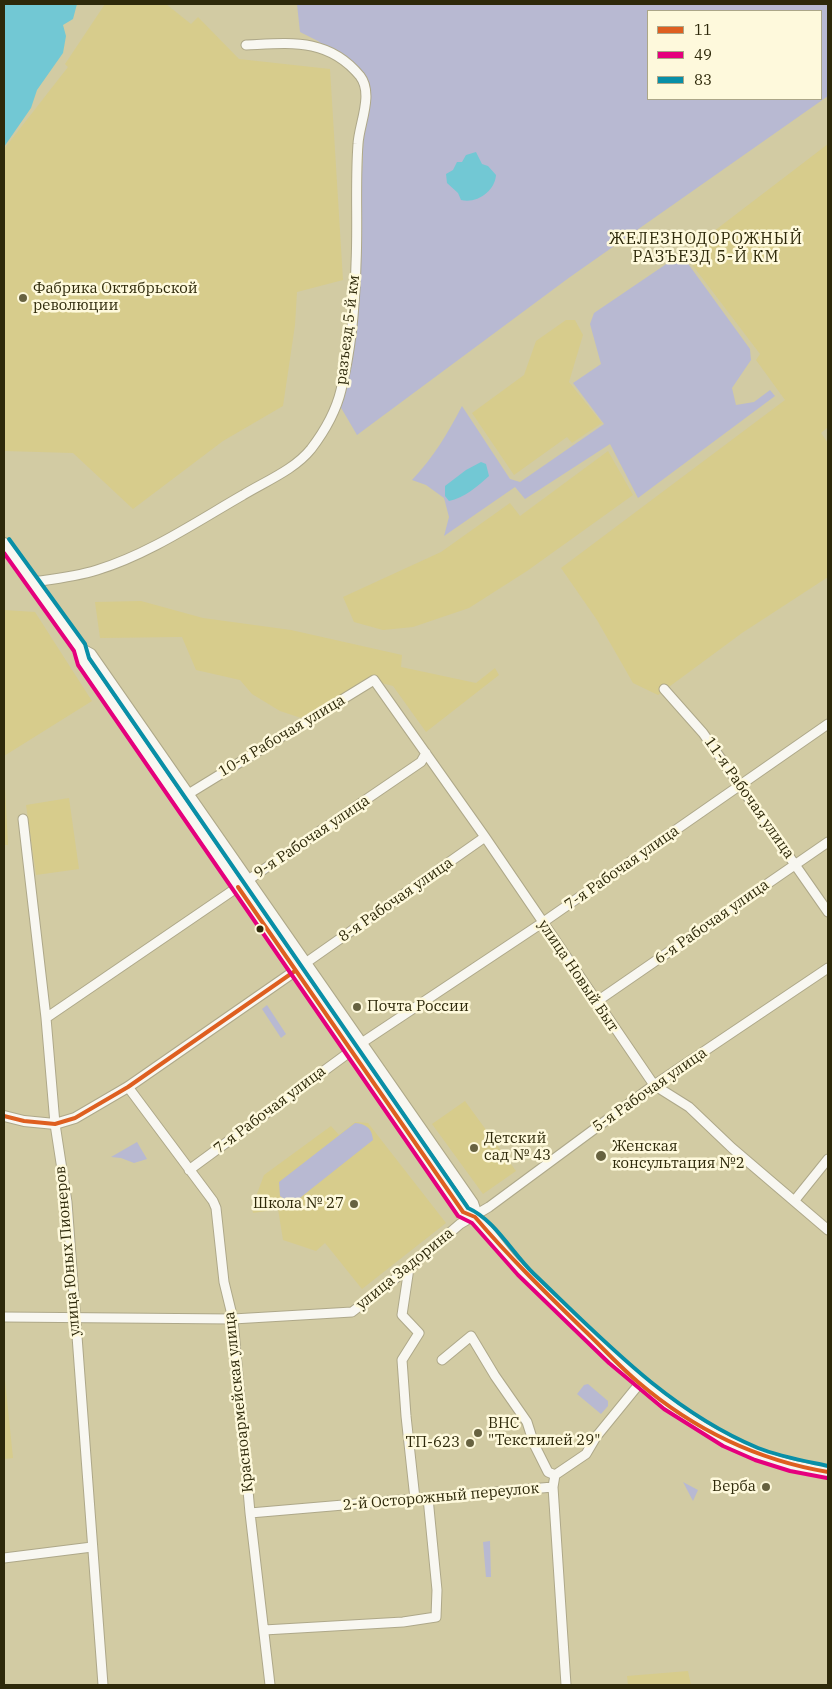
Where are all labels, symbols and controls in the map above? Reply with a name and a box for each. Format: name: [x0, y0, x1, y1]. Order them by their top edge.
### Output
legend: [647, 10, 822, 100]
text: 11: [694, 20, 712, 39]
text: 49: [694, 45, 712, 64]
text: 83: [694, 70, 712, 89]
district label: ЖЕЛЕЗНОДОРОЖНЫЙ РАЗЪЕЗД 5-Й КМ: [607, 229, 805, 267]
street label: разъезд 5-й км: [332, 274, 364, 386]
place label: Фабрика Октябрьской революции: [33, 280, 198, 315]
marker: Фабрика Октябрьской революции: [17, 292, 29, 304]
street label: 10-я Рабочая улица: [216, 691, 348, 781]
street label: 11-я Рабочая улица: [700, 734, 798, 862]
street label: 9-я Рабочая улица: [251, 792, 373, 882]
street label: 7-я Рабочая улица: [561, 822, 683, 914]
street label: 8-я Рабочая улица: [335, 854, 457, 946]
street label: 6-я Рабочая улица: [651, 876, 773, 968]
street label: улица Новый Быт: [534, 917, 622, 1035]
unlabelled marker: [255, 924, 265, 934]
place label: Почта России: [367, 998, 469, 1016]
marker: Почта России: [351, 1001, 363, 1013]
street label: 5-я Рабочая улица: [589, 1044, 711, 1136]
street label: 7-я Рабочая улица: [211, 1062, 329, 1158]
place label: Детский сад № 43: [484, 1130, 551, 1165]
place label: Женская консультация №2: [612, 1138, 745, 1173]
marker: Детский сад № 43: [468, 1142, 480, 1154]
marker: Женская консультация №2: [594, 1149, 608, 1163]
street label: улица Юных Пионеров: [52, 1165, 84, 1337]
place label: Школа № 27: [253, 1195, 344, 1213]
marker: Школа № 27: [348, 1198, 360, 1210]
street label: улица Задорина: [353, 1224, 457, 1314]
street label: Красноармейская улица: [221, 1311, 257, 1493]
place label: ВНС "Текстилей 29": [488, 1415, 601, 1450]
marker: ВНС "Текстилей 29": [472, 1427, 484, 1439]
place label: ТП-623: [406, 1434, 460, 1452]
marker: ТП-623: [464, 1437, 476, 1449]
place label: Верба: [712, 1478, 756, 1496]
street label: 2-й Осторожный переулок: [342, 1479, 540, 1515]
marker: Верба: [760, 1481, 772, 1493]

